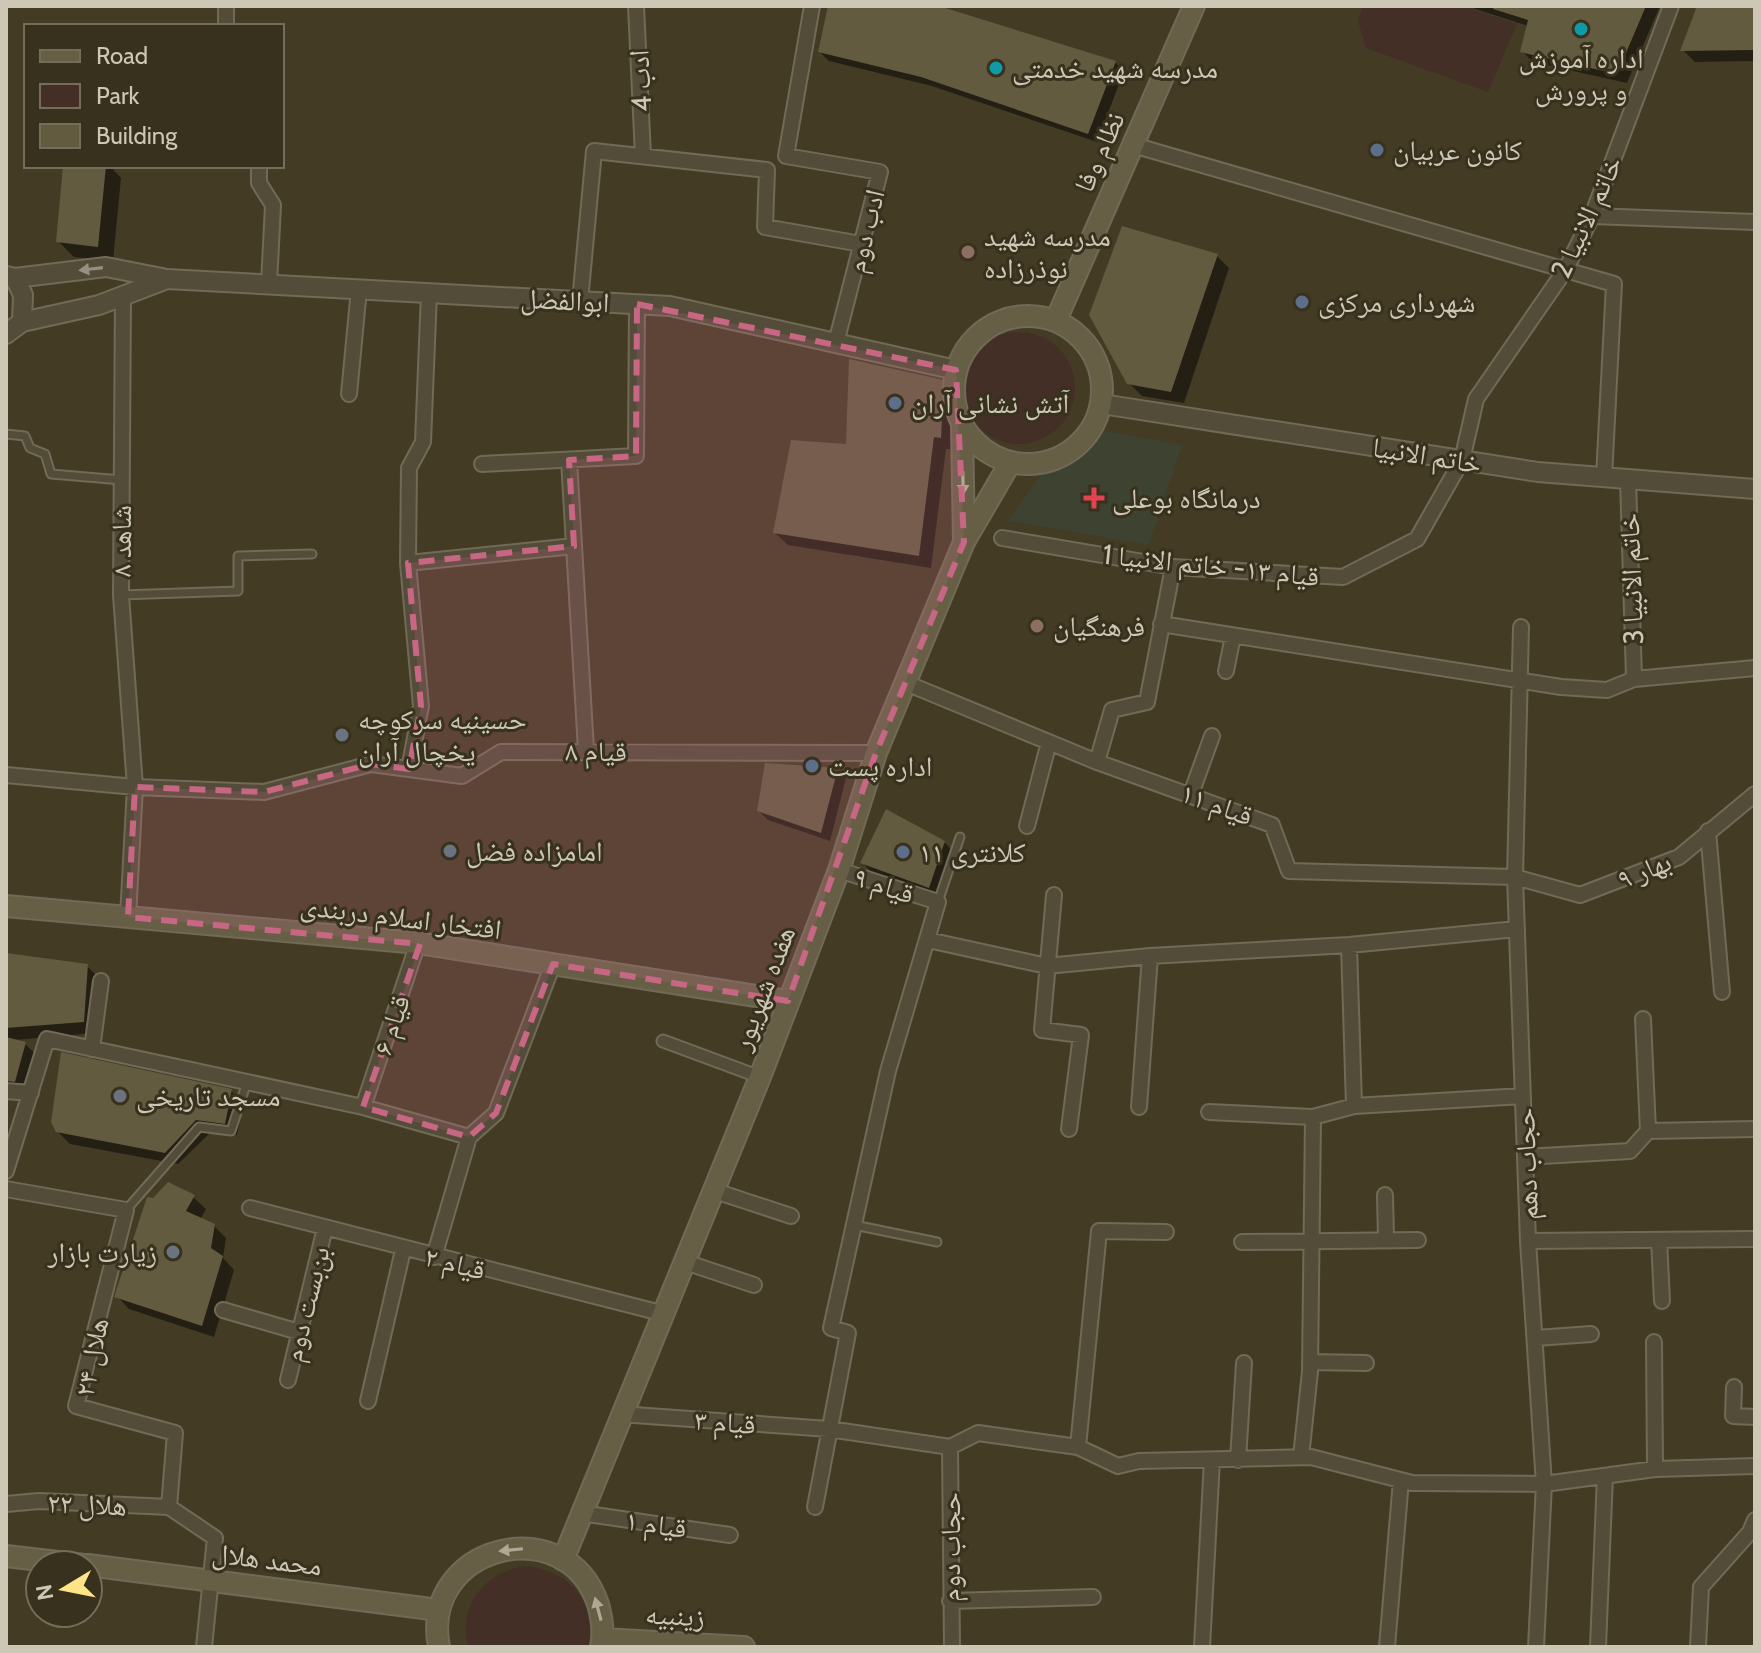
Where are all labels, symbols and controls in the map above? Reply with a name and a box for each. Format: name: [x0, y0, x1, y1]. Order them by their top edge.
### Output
marker: اداره آموزش و پرورش: [1572, 20, 1590, 38]
legend: [24, 24, 284, 168]
text: Road: [96, 41, 148, 70]
place label: اداره آموزش و پرورش: [1518, 41, 1644, 108]
street label: ادب 4: [621, 49, 659, 113]
place label: مدرسه شهید خدمتی: [1012, 51, 1218, 86]
marker: مدرسه شهید خدمتی: [987, 59, 1005, 77]
text: Park: [96, 81, 139, 110]
street label: نظام وفا: [1066, 107, 1134, 198]
text: Building: [96, 121, 178, 150]
place label: کانون عربیان: [1393, 133, 1522, 167]
marker: کانون عربیان: [1368, 141, 1386, 159]
street label: خاتم الانبیا 2: [1543, 151, 1631, 284]
street label: ادب دوم: [838, 186, 894, 277]
place label: مدرسه شهید نوذرزاده: [984, 219, 1111, 285]
marker: مدرسه شهید نوذرزاده: [959, 243, 977, 261]
one-way arrow: [79, 262, 104, 275]
street label: ابوالفضل: [519, 281, 610, 320]
place label: شهرداری مرکزی: [1318, 285, 1475, 319]
marker: شهرداری مرکزی: [1293, 293, 1311, 311]
place label: آتش نشانی آران: [911, 386, 1070, 421]
marker: آتش نشانی آران: [886, 394, 904, 412]
street label: خاتم الانبیا: [1370, 430, 1484, 482]
one-way arrow: [957, 471, 969, 496]
place label: درمانگاه بوعلی: [1112, 481, 1261, 516]
marker: درمانگاه بوعلی: [1083, 487, 1105, 509]
street label: شاهد ۸: [104, 505, 138, 577]
street label: خاتم الانبیا 3: [1612, 513, 1652, 645]
street label: قیام ۱۳- خاتم الانبیا 1: [1101, 537, 1321, 595]
place label: فرهنگیان: [1053, 609, 1145, 643]
marker: فرهنگیان: [1028, 617, 1046, 635]
place label: حسینیه سرکوچه یخچال آران: [358, 702, 527, 768]
marker: حسینیه سرکوچه یخچال آران: [333, 726, 351, 744]
street label: قیام ۸: [565, 734, 627, 770]
place label: اداره پست: [828, 749, 933, 783]
marker: اداره پست: [803, 757, 821, 775]
street label: قیام ۱۱: [1176, 775, 1258, 835]
place label: امامزاده فضل: [466, 834, 603, 869]
place label: کلانتری ۱۱: [919, 835, 1026, 869]
marker: امامزاده فضل: [441, 842, 459, 860]
marker: کلانتری ۱۱: [894, 843, 912, 861]
street label: بهار ۹: [1612, 844, 1676, 896]
street label: قیام ۹: [849, 859, 918, 913]
street label: افتخار اسلام دربندی: [298, 888, 503, 948]
street label: هفده شهریور: [723, 921, 802, 1056]
street label: قیام ۶: [365, 990, 419, 1060]
place label: مسجد تاریخی: [136, 1079, 281, 1114]
marker: مسجد تاریخی: [111, 1087, 129, 1105]
street label: حجاب دهم: [1507, 1107, 1547, 1221]
place label: زیارت بازار: [47, 1235, 157, 1269]
street label: قیام ۲: [421, 1239, 489, 1289]
marker: زیارت بازار: [164, 1243, 182, 1261]
street label: بن‌بست دوم: [275, 1243, 339, 1366]
street label: هلال ۲۴: [67, 1315, 115, 1399]
street label: قیام ۳: [693, 1403, 757, 1443]
street label: هلال ۲۲: [47, 1486, 127, 1522]
street label: حجاب دوم: [933, 1492, 969, 1602]
street label: قیام ۱: [623, 1503, 689, 1547]
street label: محمد هلال: [210, 1535, 324, 1583]
one-way arrow: [498, 1544, 523, 1557]
north arrow: [24, 1549, 104, 1629]
text: N: [30, 1582, 59, 1602]
one-way arrow: [592, 1596, 604, 1621]
street label: زینبیه: [644, 1596, 706, 1634]

